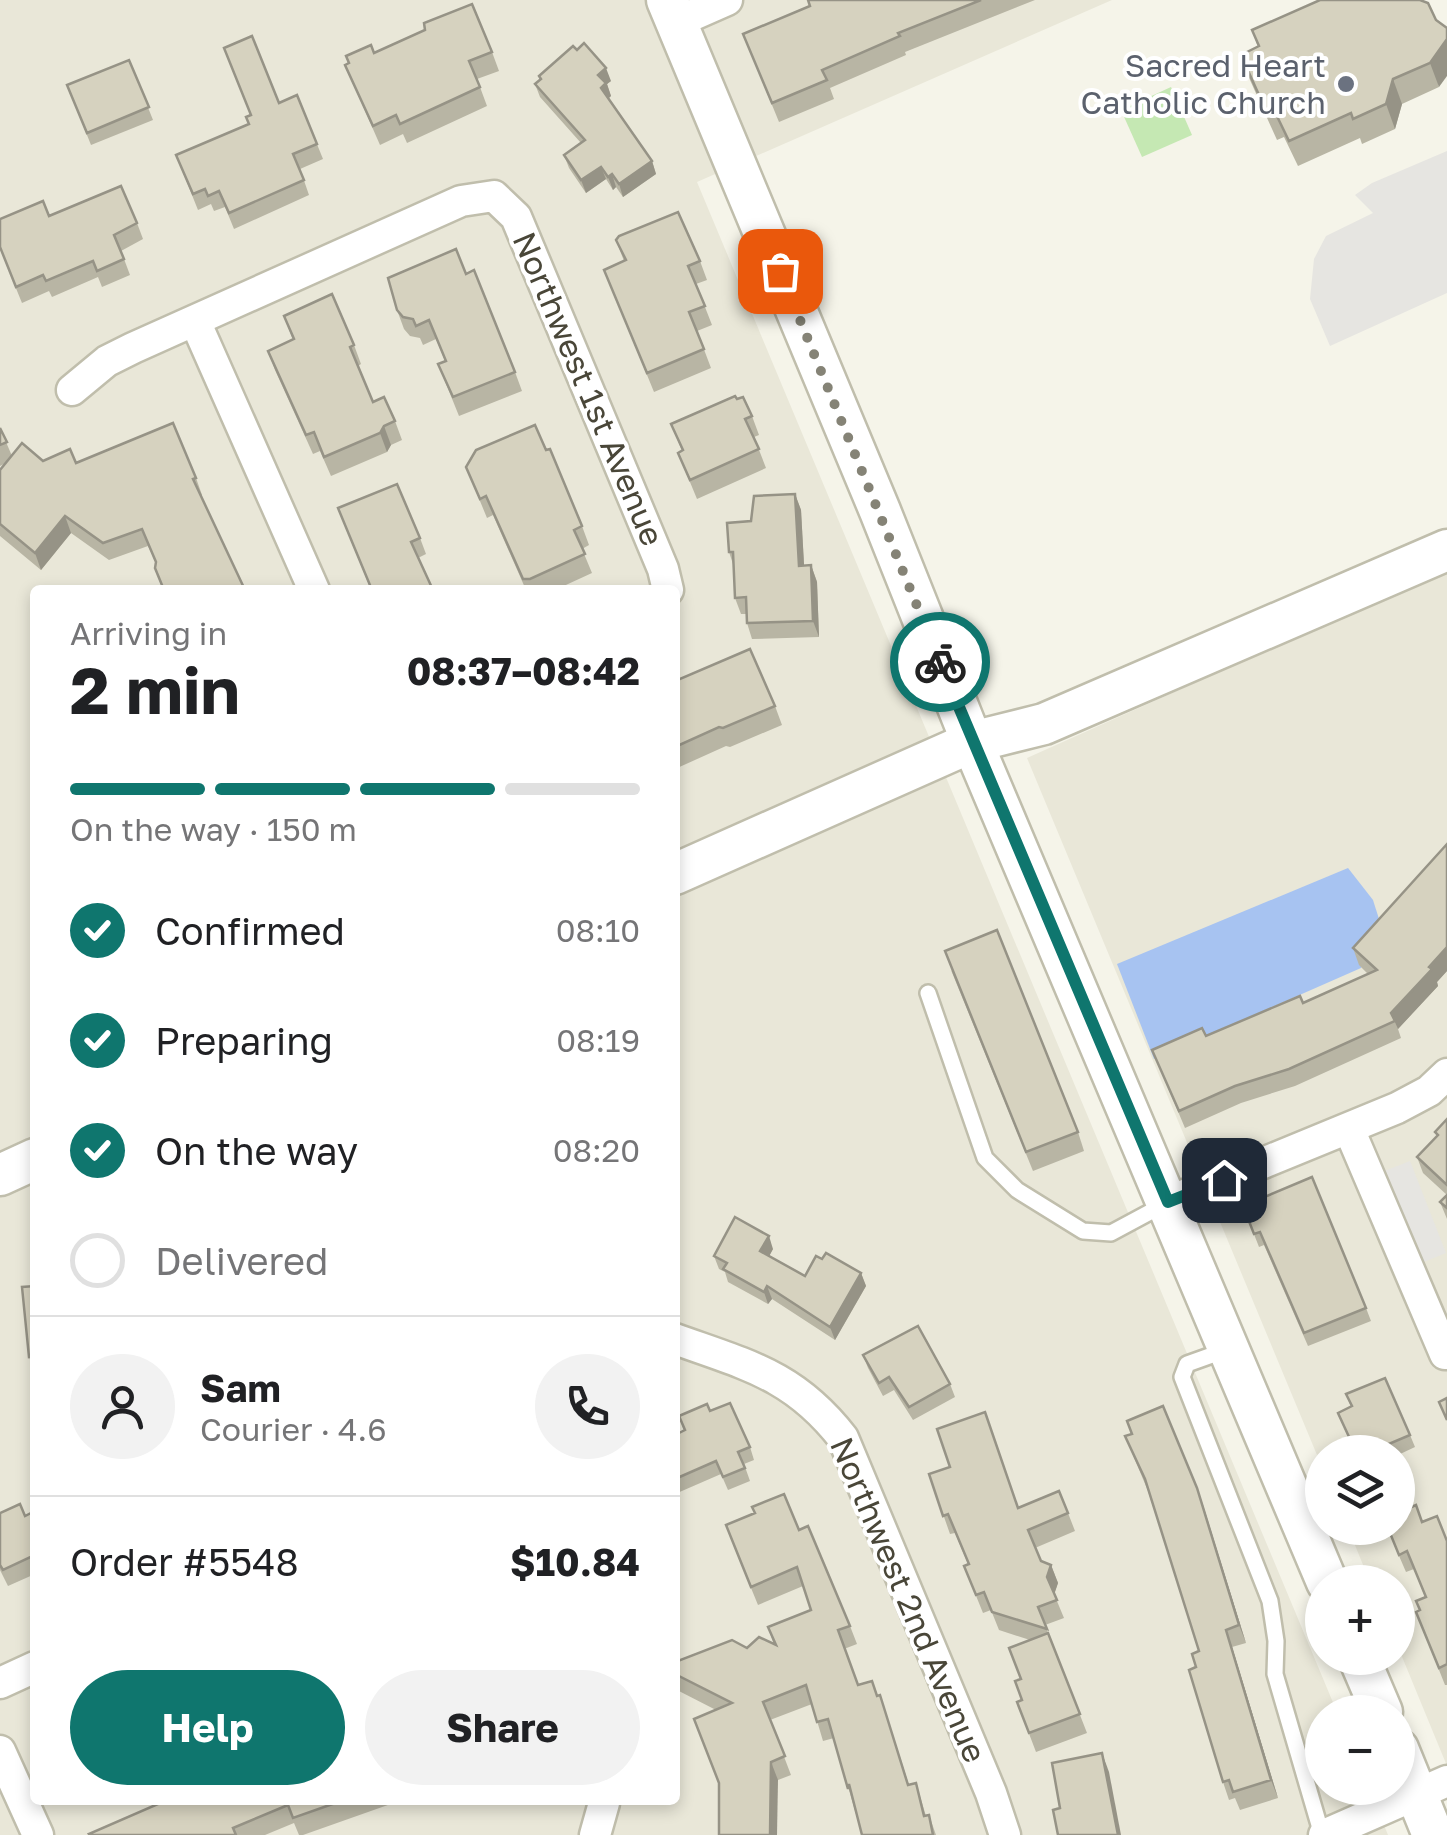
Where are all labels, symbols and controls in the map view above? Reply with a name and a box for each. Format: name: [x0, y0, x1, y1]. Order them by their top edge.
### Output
place label: Sacred Heart Catholic Church: [1080, 46, 1326, 121]
marker: Sacred Heart Catholic Church: [1335, 73, 1357, 95]
street label: Northwest 1st Avenue: [506, 226, 672, 551]
pin: [738, 229, 823, 314]
icon: bag: [753, 244, 808, 299]
courier: [890, 612, 990, 712]
text: Arriving in: [70, 614, 227, 652]
icon: bike: [913, 635, 968, 690]
text: 08:37–08:42: [407, 648, 640, 693]
text: 2 min: [70, 650, 240, 728]
text: On the way · 150 m: [70, 810, 357, 848]
icon: check: [70, 903, 125, 958]
text: Confirmed: [155, 908, 345, 953]
text: 08:10: [556, 911, 640, 949]
icon: check: [70, 1013, 125, 1068]
text: Preparing: [155, 1018, 333, 1063]
text: 08:19: [556, 1021, 640, 1059]
icon: check: [70, 1123, 125, 1178]
text: On the way: [155, 1128, 358, 1173]
text: 08:20: [553, 1131, 640, 1169]
pin: [1182, 1138, 1267, 1223]
icon: home: [1197, 1153, 1252, 1208]
text: Delivered: [155, 1238, 328, 1283]
button: person: [70, 1354, 175, 1459]
button: phone: [535, 1354, 640, 1459]
text: Sam: [200, 1365, 281, 1410]
text: Courier · 4.6: [200, 1410, 387, 1448]
street label: Northwest 2nd Avenue: [823, 1431, 995, 1768]
map controls: [1305, 1435, 1415, 1805]
button: layers: [1305, 1435, 1415, 1545]
text: Order #5548: [70, 1539, 299, 1584]
text: $10.84: [510, 1539, 640, 1584]
button: +: [1305, 1565, 1415, 1675]
button: Help: [70, 1670, 345, 1785]
button: Share: [365, 1670, 640, 1785]
button: −: [1305, 1695, 1415, 1805]

